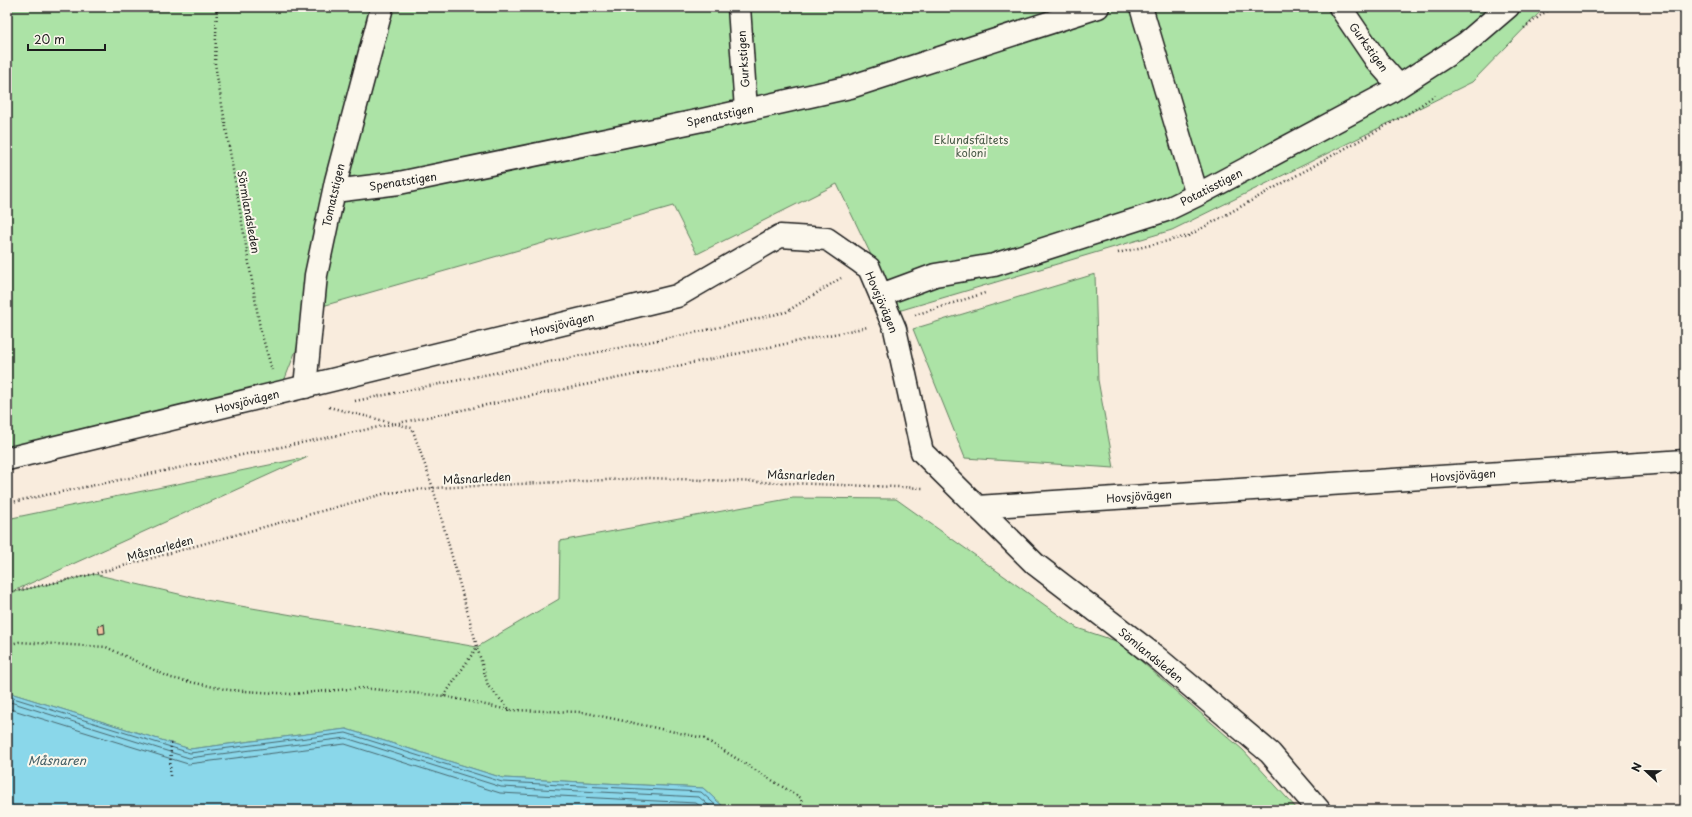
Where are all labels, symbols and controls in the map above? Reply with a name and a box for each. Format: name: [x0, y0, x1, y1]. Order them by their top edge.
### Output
street label: Gurkstigen: [1345, 19, 1393, 75]
scale bar: [28, 26, 105, 52]
text: 20 m: [34, 30, 65, 48]
street label: Gurkstigen: [733, 30, 753, 88]
street label: Spenatstigen: [685, 100, 755, 130]
park label: Eklundsfältets koloni: [934, 131, 1008, 161]
street label: Tomatstigen: [317, 162, 349, 228]
street label: Potatisstigen: [1177, 164, 1245, 210]
street label: Spenatstigen: [368, 167, 438, 195]
street label: Sörmlandsleden: [233, 169, 265, 255]
street label: Hovsjövägen: [861, 268, 903, 336]
street label: Hovsjövägen: [528, 308, 596, 340]
street label: Hovsjövägen: [213, 385, 281, 417]
street label: Hovsjövägen: [1430, 464, 1496, 486]
street label: Måsnarleden: [767, 465, 835, 485]
street label: Måsnarleden: [443, 468, 511, 488]
street label: Hovsjövägen: [1106, 485, 1172, 507]
street label: Måsnarleden: [125, 531, 195, 565]
street label: Sömlandsleden: [1115, 624, 1187, 686]
water label: Måsnaren: [28, 751, 87, 769]
north arrow: [1626, 751, 1666, 791]
text: N: [1627, 760, 1646, 774]

